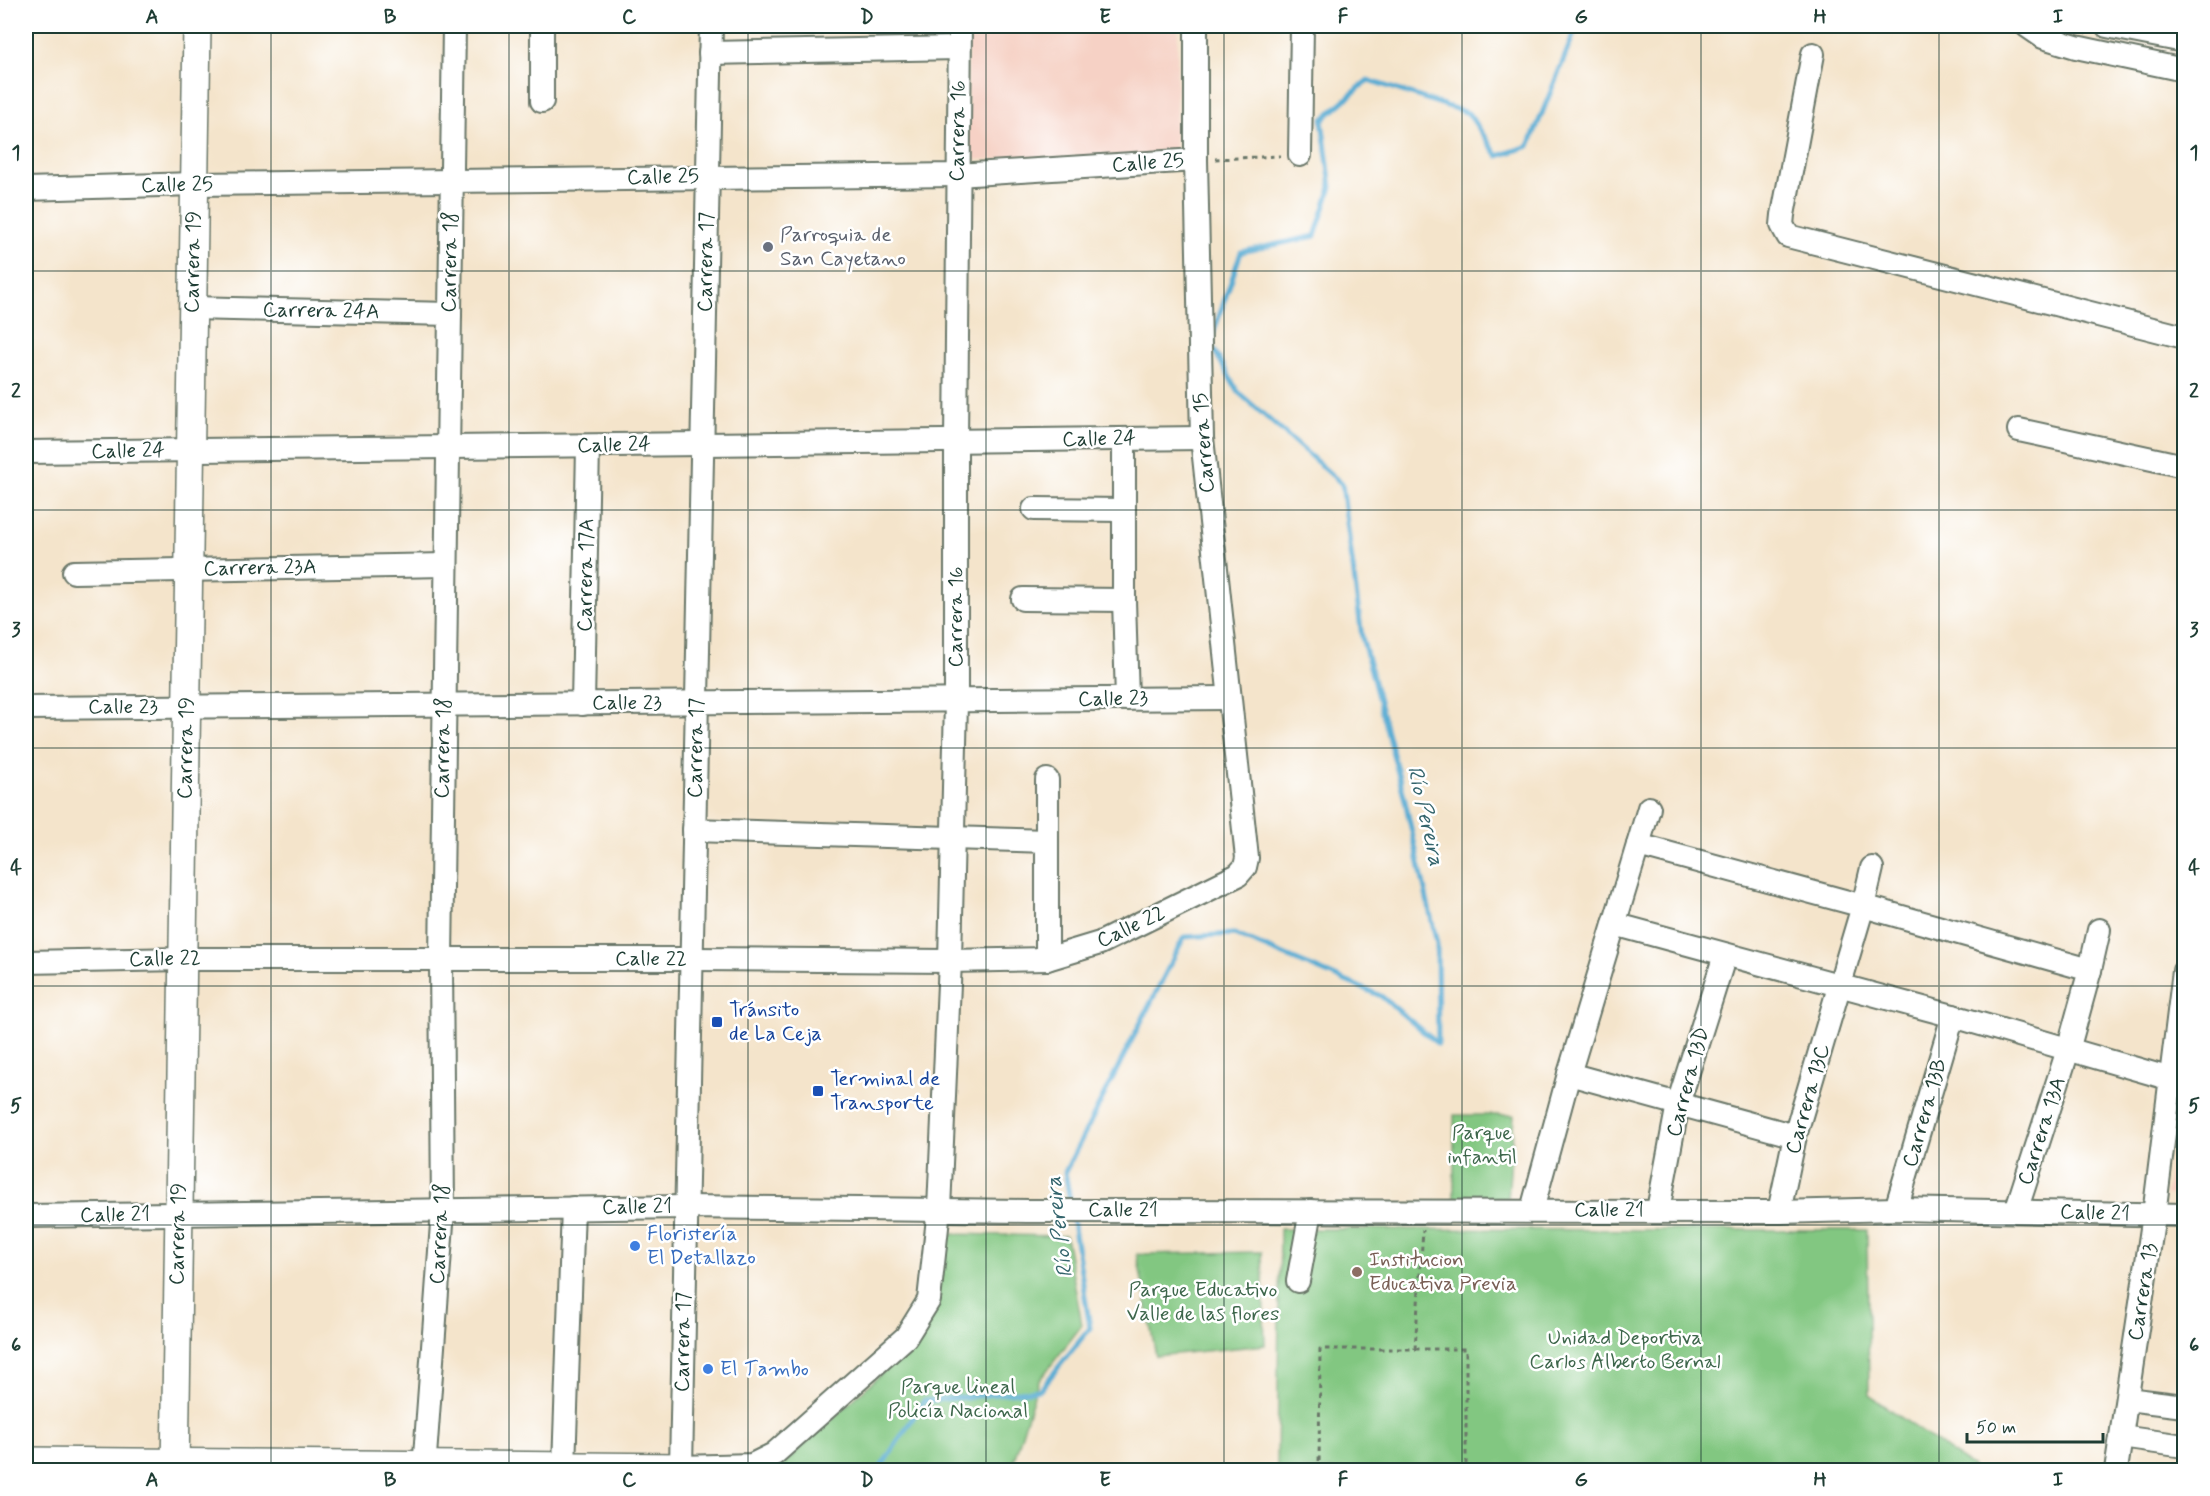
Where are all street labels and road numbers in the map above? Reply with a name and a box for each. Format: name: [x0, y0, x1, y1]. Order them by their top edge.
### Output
street label: Carrera 16: [943, 80, 973, 182]
street label: Calle 25: [1111, 147, 1185, 179]
street label: Calle 25: [627, 162, 699, 192]
street label: Calle 25: [141, 170, 213, 200]
street label: Carrera 19: [178, 211, 208, 313]
street label: Carrera 18: [435, 211, 465, 313]
street label: Carrera 17: [691, 212, 721, 312]
street label: Carrera 24A: [262, 296, 380, 326]
street label: Carrera 15: [1187, 392, 1221, 494]
street label: Calle 24: [1062, 424, 1136, 454]
street label: Calle 24: [577, 430, 651, 460]
street label: Calle 24: [91, 436, 165, 466]
street label: Carrera 17A: [571, 518, 601, 632]
street label: Carrera 23A: [203, 553, 317, 583]
street label: Carrera 16: [942, 566, 970, 668]
street label: Calle 23: [1078, 684, 1148, 714]
street label: Calle 23: [592, 689, 662, 717]
street label: Calle 23: [88, 693, 158, 721]
street label: Carrera 19: [171, 697, 201, 799]
street label: Carrera 18: [428, 697, 458, 799]
street label: Carrera 17: [681, 698, 711, 798]
street label: Calle 22: [1092, 899, 1170, 955]
street label: Calle 22: [129, 944, 201, 974]
street label: Calle 22: [615, 945, 687, 973]
street label: Carrera 13D: [1660, 1024, 1716, 1140]
street label: Carrera 13C: [1779, 1041, 1837, 1157]
street label: Carrera 13B: [1896, 1055, 1954, 1171]
street label: Carrera 13A: [2011, 1073, 2073, 1189]
street label: Carrera 19: [163, 1183, 193, 1285]
street label: Carrera 18: [423, 1183, 457, 1285]
street label: Calle 21: [602, 1192, 672, 1222]
street label: Calle 21: [1088, 1196, 1158, 1224]
street label: Calle 21: [1574, 1196, 1644, 1224]
street label: Calle 21: [2059, 1198, 2131, 1228]
street label: Calle 21: [80, 1200, 150, 1230]
street label: Carrera 13: [2121, 1241, 2165, 1343]
street label: Carrera 17: [668, 1292, 698, 1392]

